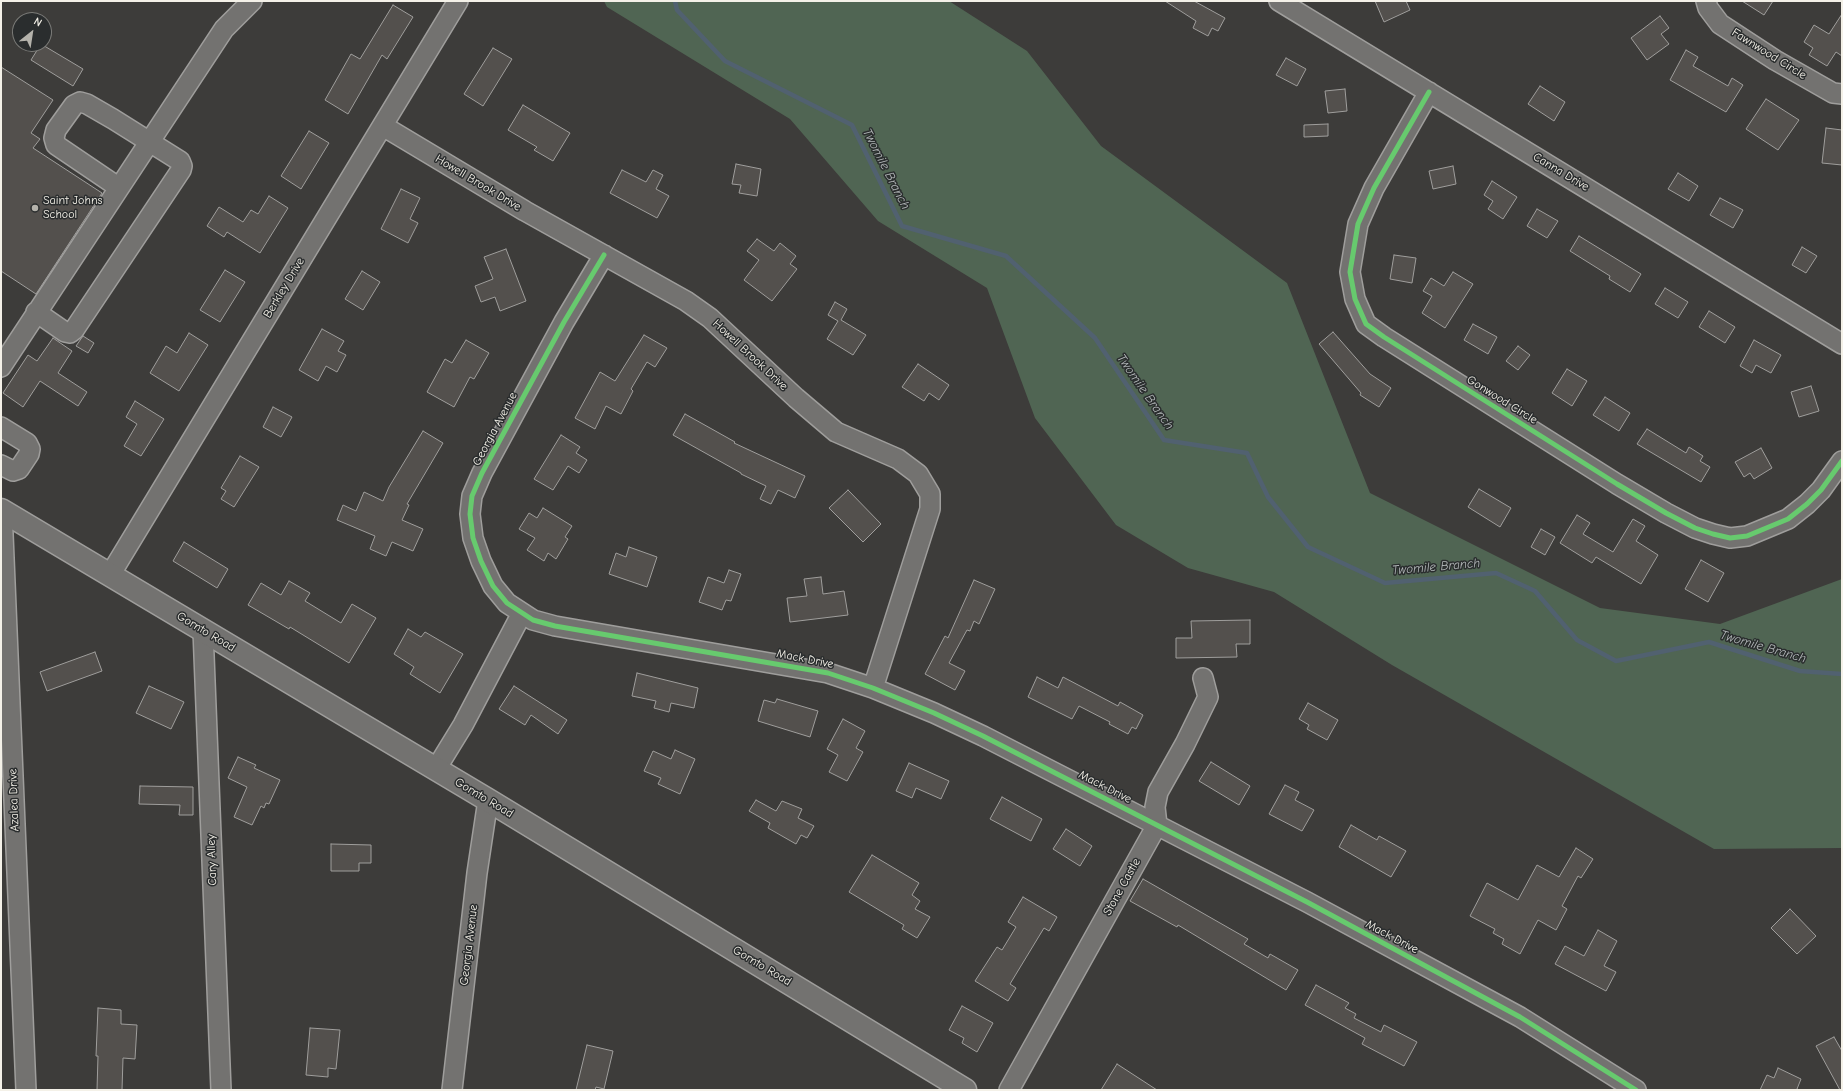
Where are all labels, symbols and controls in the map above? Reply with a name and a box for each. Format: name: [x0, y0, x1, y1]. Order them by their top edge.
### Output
north arrow: [12, 12, 52, 52]
text: N: [31, 15, 44, 29]
street label: Fawnwood Circle: [1729, 25, 1809, 83]
water label: Twomile Branch: [859, 126, 913, 212]
street label: Canna Drive: [1530, 150, 1592, 194]
street label: Howell Brook Drive: [433, 152, 523, 214]
place label: Saint Johns School: [43, 194, 103, 222]
marker: Saint Johns School: [30, 203, 40, 213]
street label: Berkley Drive: [260, 255, 308, 321]
street label: Howell Brook Drive: [709, 316, 791, 394]
water label: Twomile Branch: [1113, 351, 1177, 433]
street label: Gonwood Circle: [1464, 373, 1540, 427]
street label: Georgia Avenue: [470, 390, 520, 468]
water label: Twomile Branch: [1391, 555, 1481, 579]
street label: Gornto Road: [174, 609, 238, 655]
water label: Twomile Branch: [1718, 627, 1808, 667]
street label: Mack Drive: [775, 646, 835, 672]
street label: Mack Drive: [1076, 767, 1134, 807]
street label: Azalea Drive: [6, 768, 22, 832]
street label: Gornto Road: [452, 775, 516, 821]
street label: Cary Alley: [204, 834, 220, 886]
street label: Stone Castle: [1100, 856, 1144, 918]
street label: Georgia Avenue: [457, 904, 481, 986]
street label: Mack Drive: [1363, 917, 1421, 957]
street label: Gornto Road: [730, 943, 794, 989]

